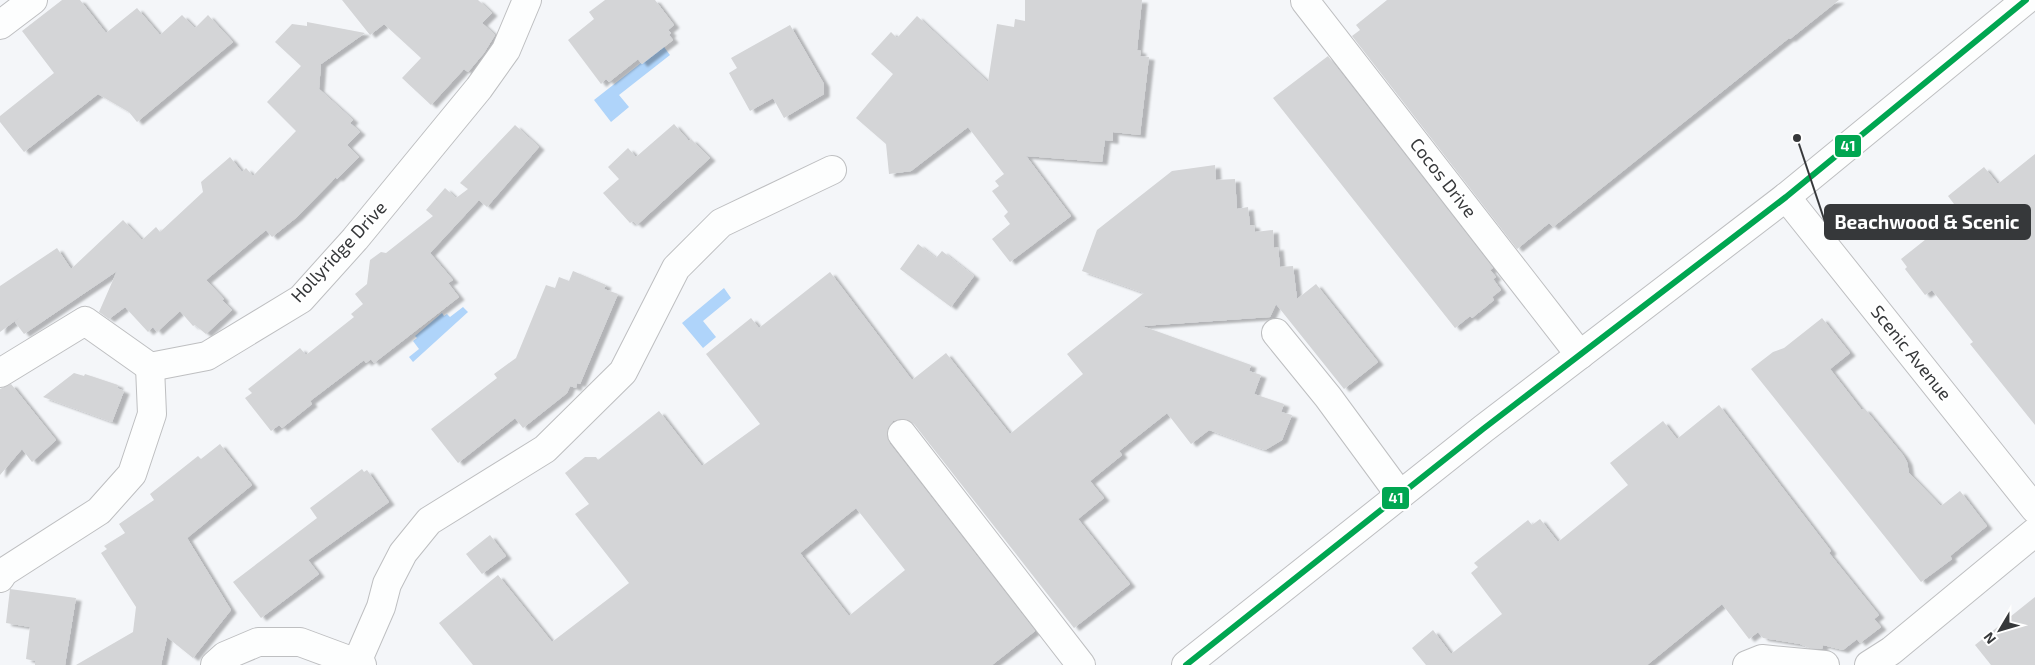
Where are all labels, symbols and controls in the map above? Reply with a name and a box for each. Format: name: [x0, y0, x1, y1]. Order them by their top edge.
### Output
street label: Cocos Drive: [1406, 133, 1482, 222]
line badge: 41: [1834, 134, 1862, 158]
text: 41: [1841, 137, 1855, 154]
street label: Hollyridge Drive: [286, 196, 391, 307]
callout: Beachwood & Scenic: [1825, 205, 2030, 239]
text: Beachwood & Scenic: [1834, 210, 2020, 233]
street label: Scenic Avenue: [1867, 300, 1957, 404]
line badge: 41: [1381, 486, 1410, 510]
text: 41: [1389, 489, 1403, 506]
north arrow: [1975, 605, 2025, 655]
text: N: [1980, 629, 1999, 648]

